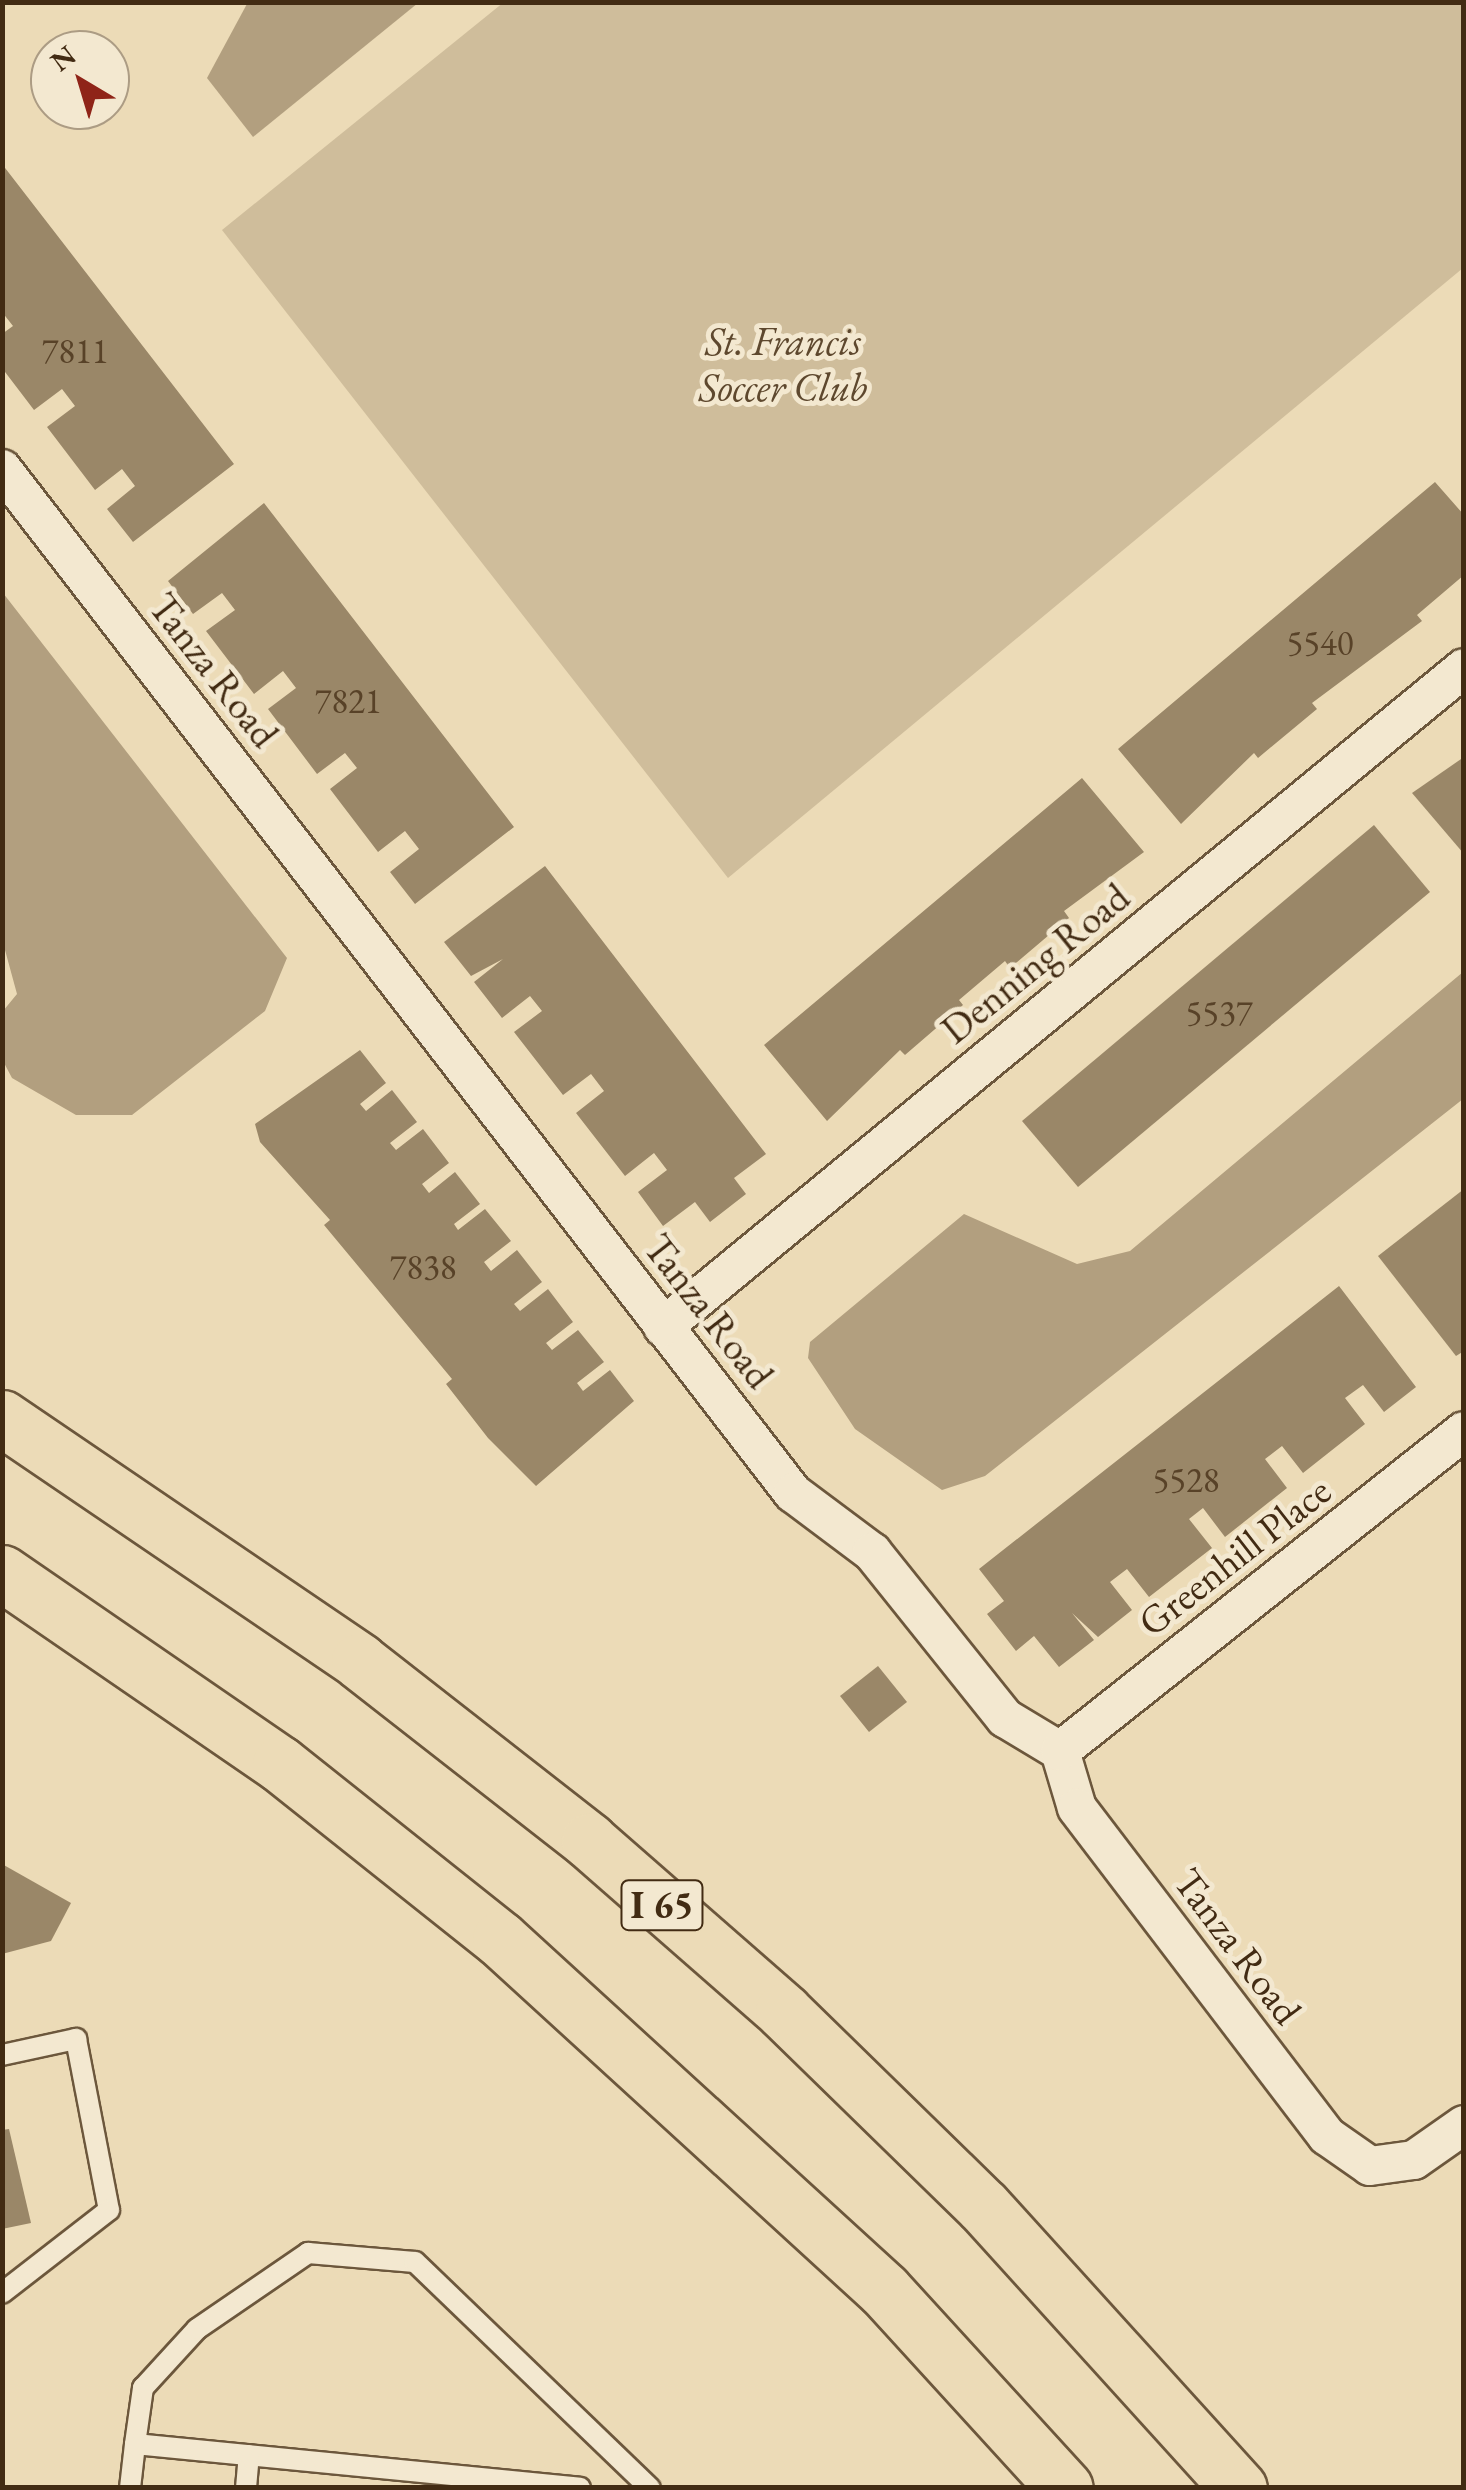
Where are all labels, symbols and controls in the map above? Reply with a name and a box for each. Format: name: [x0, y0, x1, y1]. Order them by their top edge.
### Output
north arrow: [30, 30, 130, 130]
text: N: [43, 37, 83, 79]
park label: St. Francis Soccer Club: [699, 317, 867, 411]
house number: 7811: [41, 330, 109, 372]
street label: Tanza Road: [139, 583, 289, 757]
house number: 5540: [1286, 622, 1354, 664]
house number: 7821: [314, 680, 382, 722]
street label: Denning Road: [931, 873, 1139, 1053]
house number: 5537: [1185, 992, 1253, 1034]
street label: Tanza Road: [634, 1224, 784, 1398]
house number: 7838: [389, 1246, 457, 1288]
house number: 5528: [1152, 1459, 1220, 1501]
street label: Greenhill Place: [1128, 1466, 1340, 1646]
street label: Tanza Road: [1164, 1859, 1312, 2033]
road number: I 65: [620, 1872, 704, 1938]

